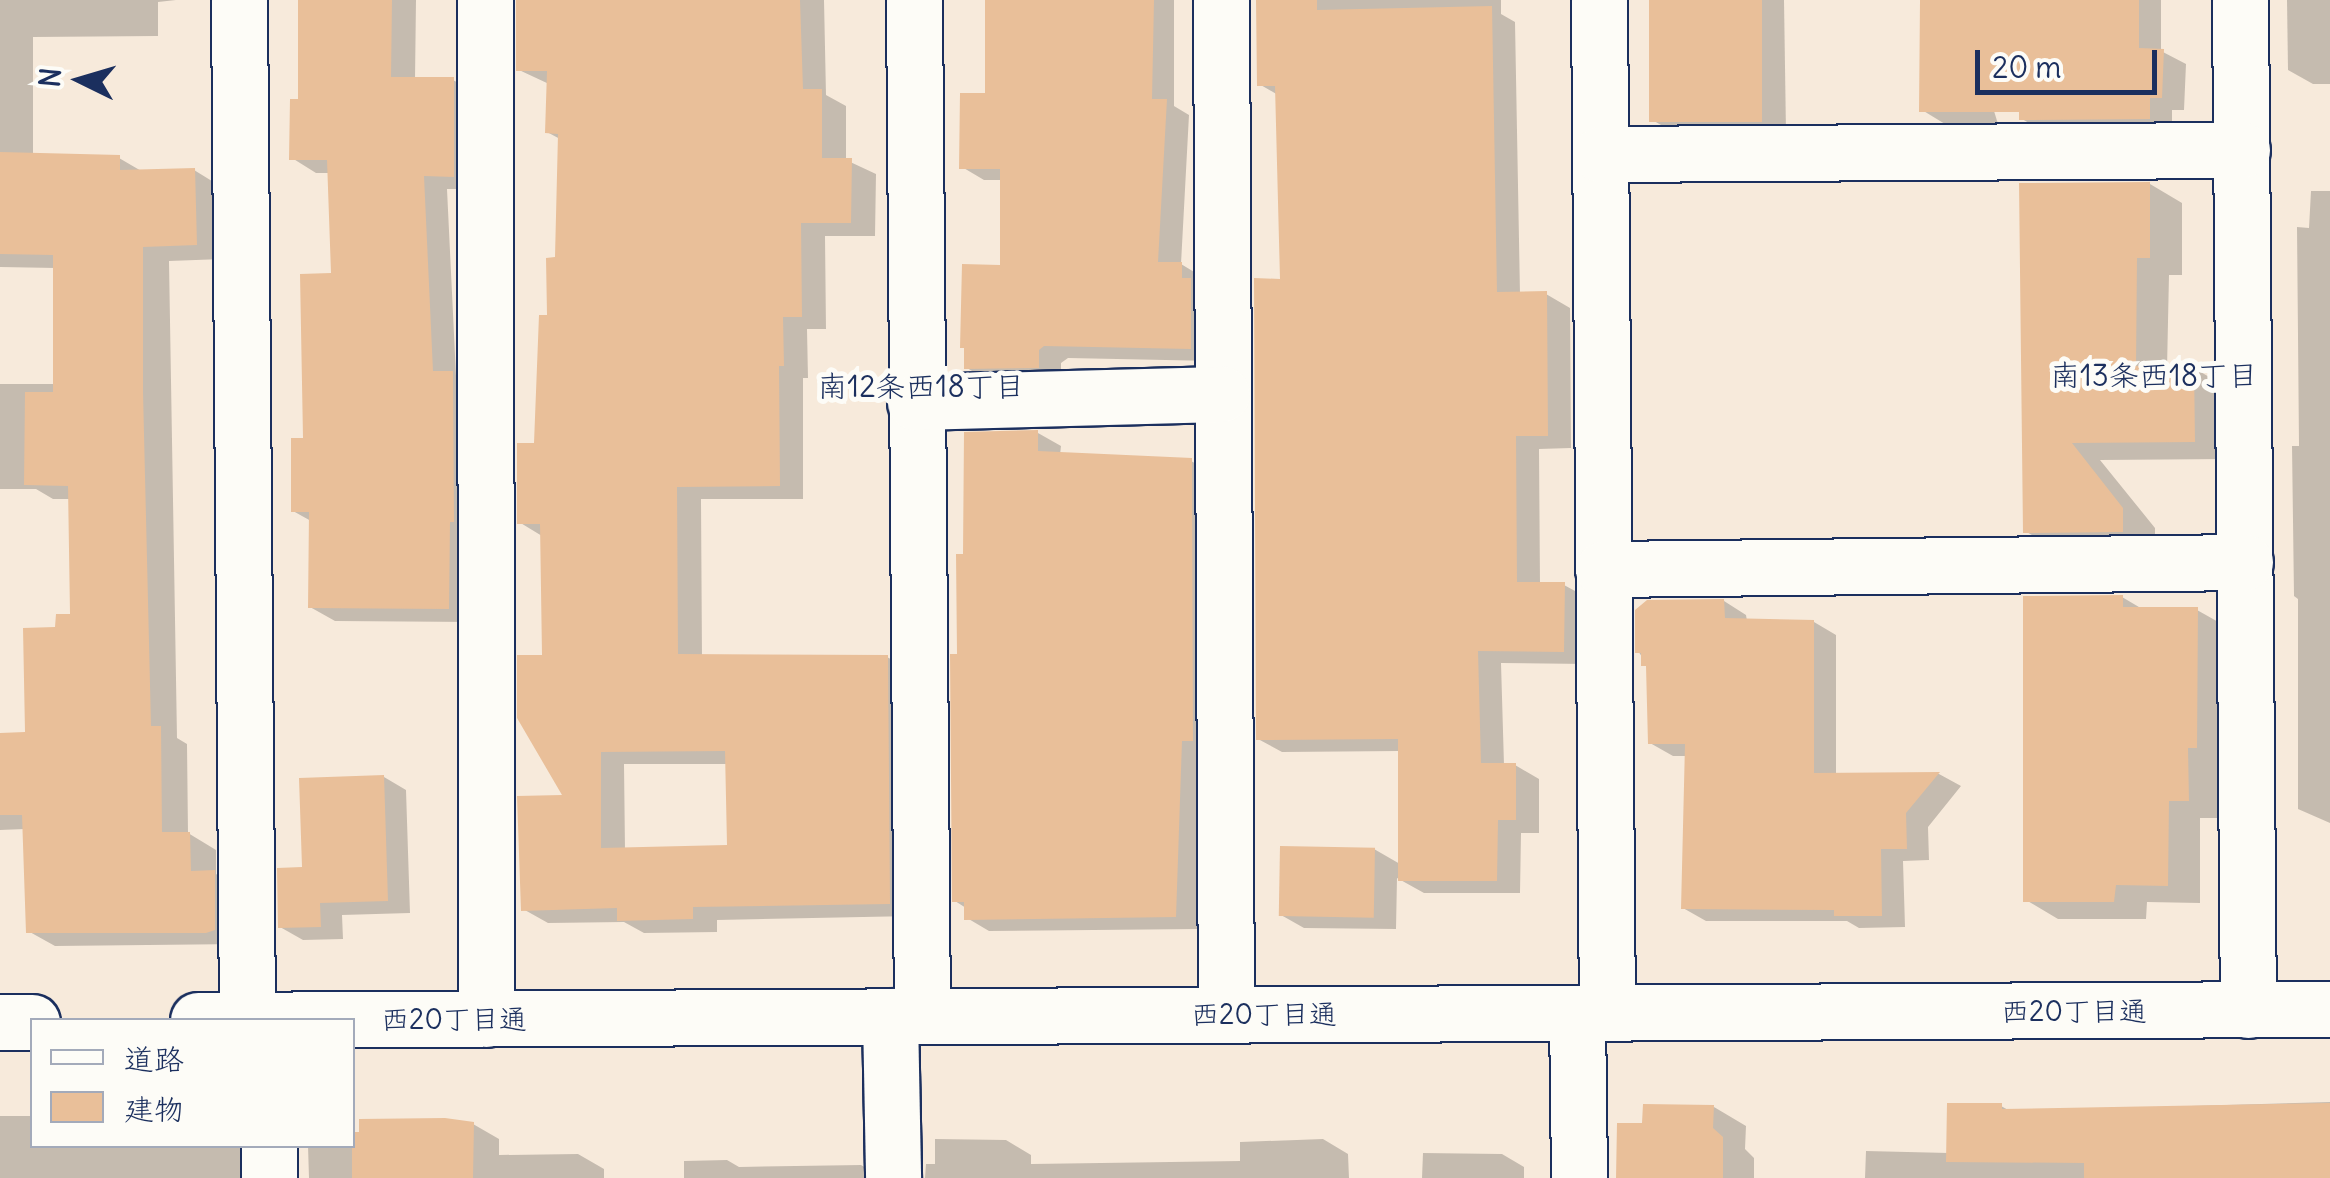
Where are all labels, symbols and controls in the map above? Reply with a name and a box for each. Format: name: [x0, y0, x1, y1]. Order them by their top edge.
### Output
north arrow: [30, 30, 130, 130]
scale bar: [1980, 30, 2162, 92]
text: 20 m: [1992, 48, 2062, 86]
text: N: [31, 66, 69, 89]
district label: 南13条西18丁目: [2050, 357, 2258, 393]
district label: 南12条西18丁目: [817, 368, 1025, 404]
street label: 西20丁目通: [2001, 994, 2147, 1028]
street label: 西20丁目通: [1191, 997, 1337, 1031]
street label: 西20丁目通: [381, 1002, 527, 1036]
legend: [30, 1018, 355, 1148]
text: 道路: [124, 1040, 184, 1078]
text: 建物: [124, 1090, 184, 1128]

